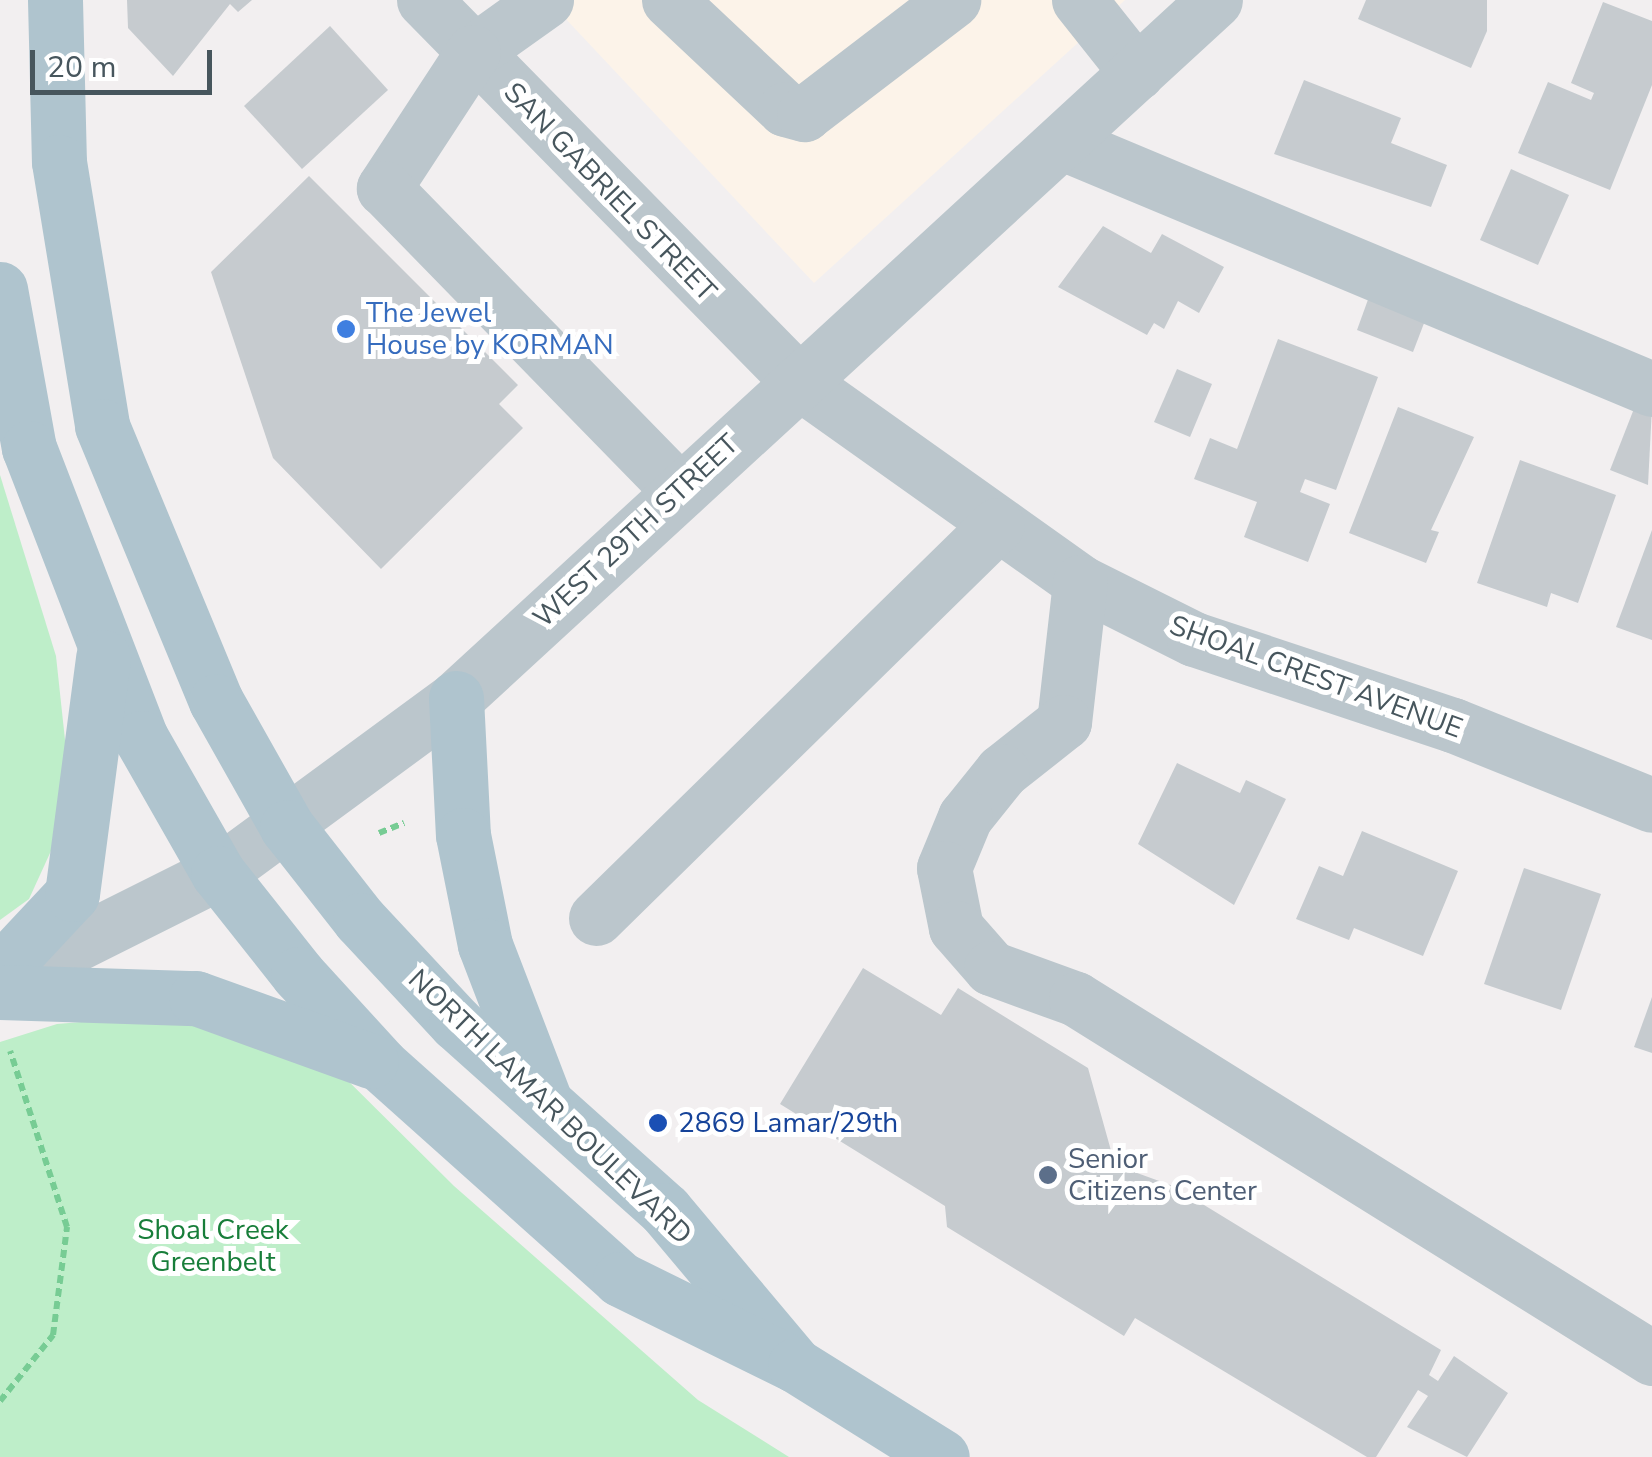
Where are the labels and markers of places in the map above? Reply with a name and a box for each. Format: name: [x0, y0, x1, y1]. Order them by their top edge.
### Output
place label: The Jewel House by KORMAN: [366, 296, 614, 362]
marker: The Jewel House by KORMAN: [335, 318, 357, 340]
place label: 2869 Lamar/29th: [678, 1106, 898, 1140]
marker: 2869 Lamar/29th: [647, 1112, 669, 1134]
place label: Senior Citizens Center: [1068, 1142, 1257, 1208]
marker: Senior Citizens Center: [1037, 1164, 1059, 1186]

